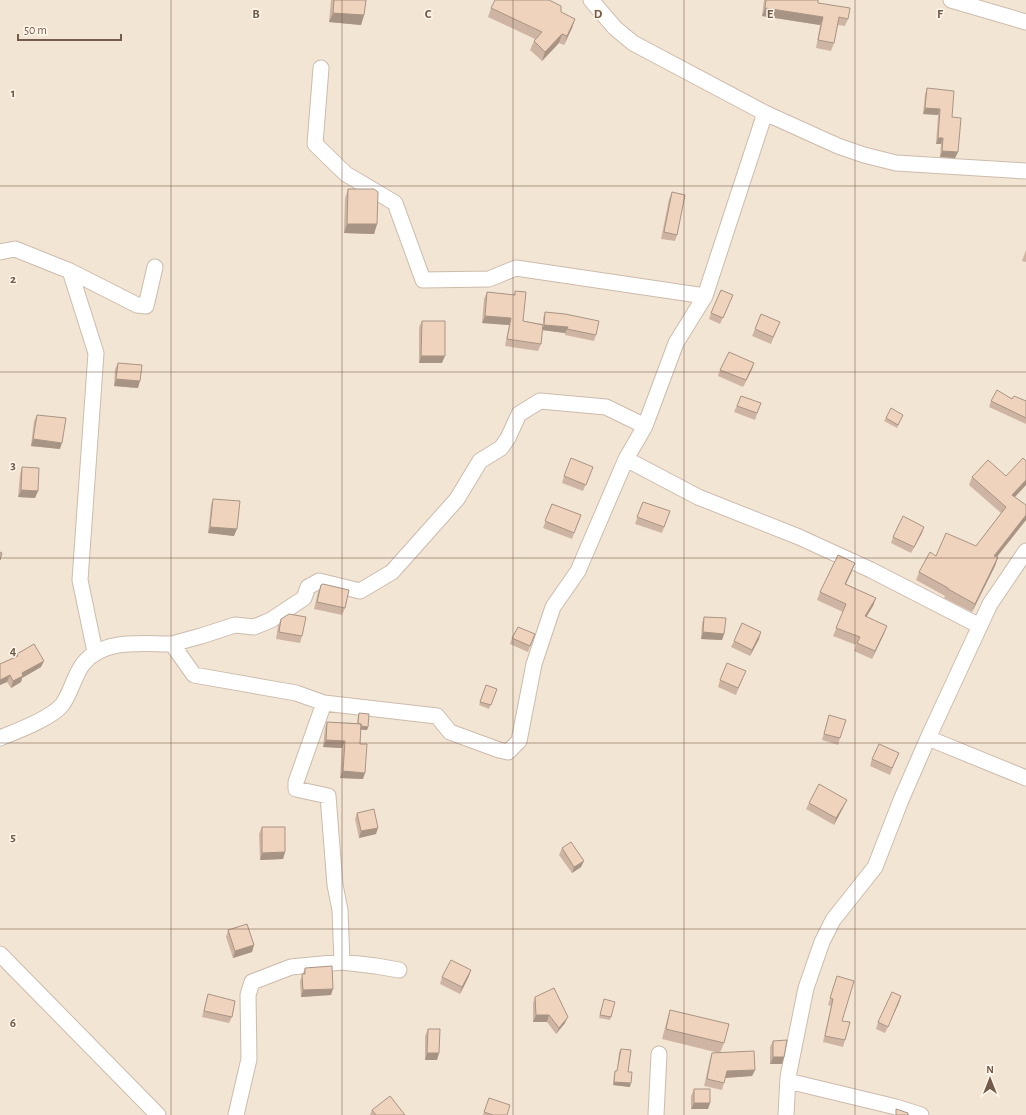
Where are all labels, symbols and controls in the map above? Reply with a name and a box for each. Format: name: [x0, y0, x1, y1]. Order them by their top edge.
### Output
text: B: [252, 8, 260, 21]
text: C: [425, 8, 432, 21]
text: D: [594, 8, 603, 21]
text: E: [767, 8, 774, 21]
text: F: [937, 8, 944, 21]
scale bar: [18, 16, 121, 42]
text: 50 m: [24, 24, 47, 36]
text: 1: [11, 87, 15, 100]
text: 2: [10, 273, 16, 286]
text: 3: [10, 459, 16, 472]
text: 4: [10, 645, 17, 658]
text: 5: [10, 831, 16, 844]
text: 6: [10, 1017, 16, 1030]
north arrow: [970, 1059, 1010, 1099]
text: N: [986, 1064, 994, 1075]

